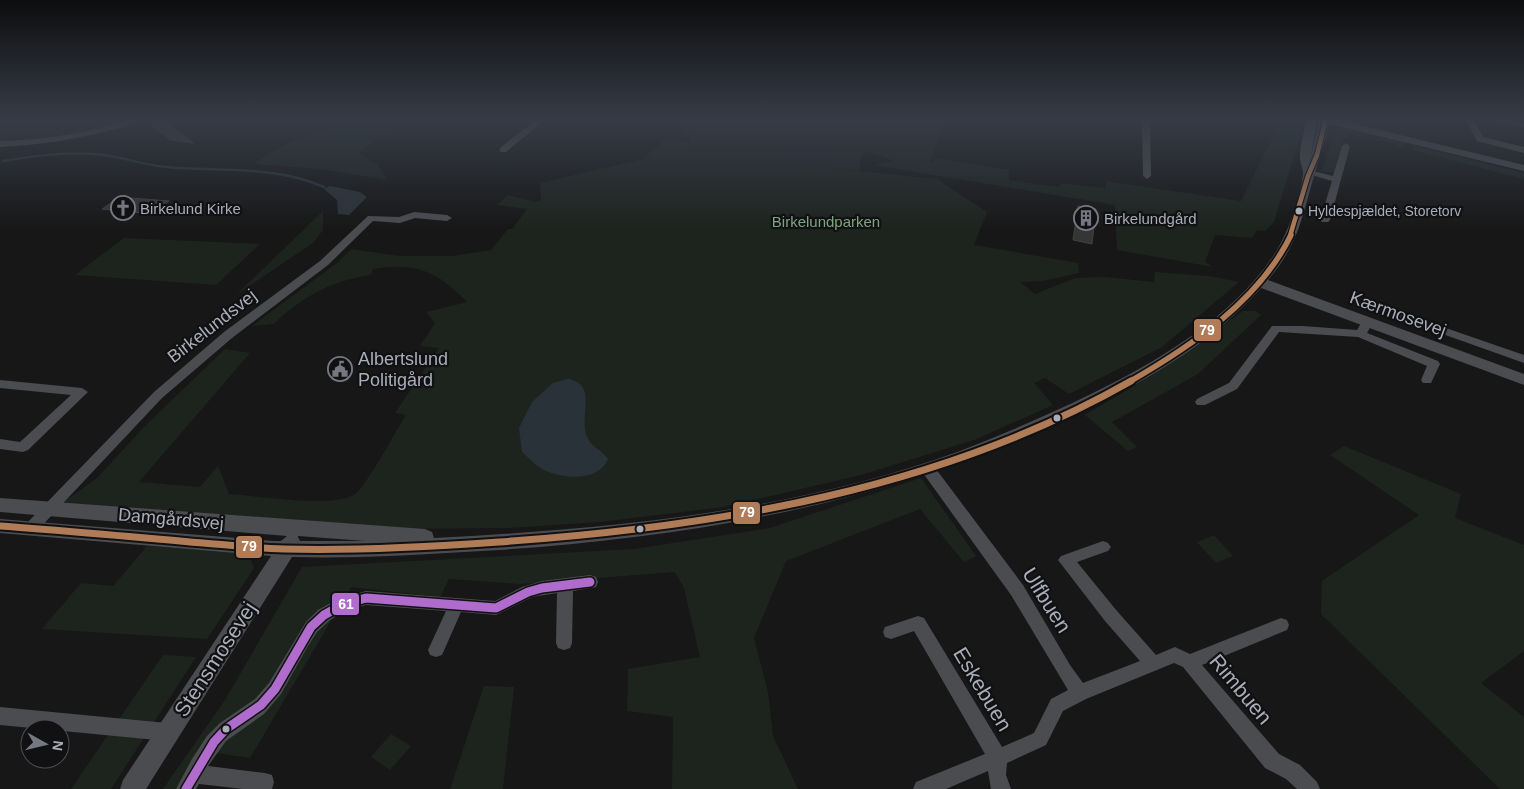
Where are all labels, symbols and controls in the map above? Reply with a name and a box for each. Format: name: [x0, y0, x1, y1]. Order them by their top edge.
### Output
church icon: Birkelund Kirke: [110, 195, 136, 221]
place label: Birkelund Kirke: [140, 200, 241, 217]
place label: Hyldespjældet, Storetorv: [1308, 203, 1461, 219]
building icon: Birkelundgård: [1073, 205, 1099, 231]
marker: Hyldespjældet, Storetorv: [1294, 206, 1304, 216]
place label: Birkelundgård: [1104, 210, 1197, 227]
park label: Birkelundparken: [772, 213, 880, 230]
street label: Birkelundsvej: [164, 285, 260, 367]
street label: Kærmosevej: [1347, 287, 1449, 341]
line badge: 79: [1193, 318, 1222, 342]
text: 79: [1199, 322, 1215, 338]
place label: Albertslund Politigård: [358, 349, 448, 390]
public building icon: Albertslund Politigård: [327, 356, 353, 382]
unlabelled marker: [1052, 413, 1062, 423]
line badge: 79: [732, 501, 761, 525]
street label: Damgårdsvej: [117, 504, 225, 534]
text: 79: [739, 504, 755, 520]
unlabelled marker: [635, 524, 645, 534]
line badge: 79: [235, 535, 263, 559]
text: 79: [241, 538, 257, 554]
street label: Ulfbuen: [1018, 563, 1076, 637]
line badge: 61: [331, 592, 360, 616]
text: 61: [338, 596, 354, 612]
street label: Stensmosevej: [169, 597, 261, 721]
street label: Eskebuen: [949, 643, 1017, 735]
street label: Rimbuen: [1205, 649, 1277, 729]
north arrow: [20, 719, 70, 769]
unlabelled marker: [221, 724, 231, 734]
text: N: [49, 740, 67, 752]

